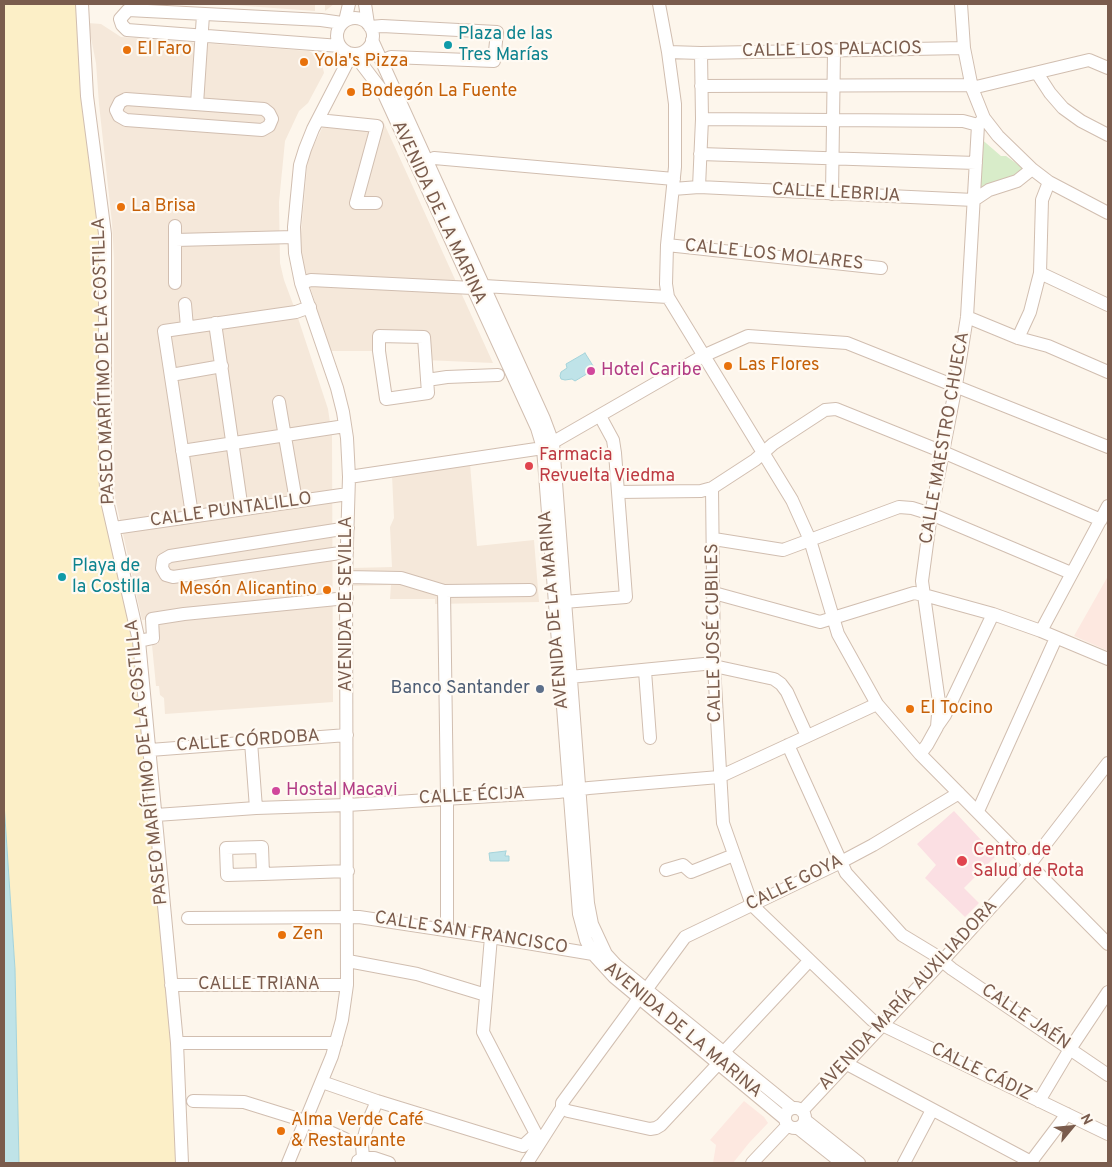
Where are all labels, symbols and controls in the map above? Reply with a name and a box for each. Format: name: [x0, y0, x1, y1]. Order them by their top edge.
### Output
place label: Plaza de las Tres Marías: [458, 24, 553, 66]
place label: El Faro: [137, 39, 192, 61]
marker: Plaza de las Tres Marías: [442, 39, 454, 51]
street label: CALLE LOS PALACIOS: [742, 39, 922, 63]
marker: El Faro: [121, 44, 133, 56]
place label: Yola's Pizza: [314, 51, 408, 73]
marker: Yola's Pizza: [298, 56, 310, 68]
place label: Bodegón La Fuente: [361, 81, 517, 103]
marker: Bodegón La Fuente: [345, 86, 357, 98]
street label: AVENIDA DE LA MARINA: [386, 118, 490, 308]
street label: CALLE LEBRIJA: [771, 180, 901, 208]
place label: La Brisa: [131, 196, 196, 218]
marker: La Brisa: [115, 201, 127, 213]
street label: PASEO MARÍTIMO DE LA COSTILLA: [89, 217, 121, 505]
street label: CALLE LOS MOLARES: [684, 236, 864, 276]
street label: CALLE MAESTRO CHUECA: [917, 330, 975, 546]
place label: Las Flores: [738, 355, 819, 377]
place label: Hotel Caribe: [601, 360, 702, 382]
marker: Las Flores: [722, 360, 734, 372]
marker: Hotel Caribe: [585, 365, 597, 377]
place label: Farmacia Revuelta Viedma: [539, 445, 675, 488]
marker: Farmacia Revuelta Viedma: [523, 460, 535, 472]
street label: CALLE PUNTALILLO: [149, 489, 313, 533]
street label: AVENIDA DE LA MARINA: [536, 510, 574, 710]
street label: AVENIDA DE SEVILLA: [336, 516, 358, 692]
street label: CALLE JOSÉ CUBILES: [703, 543, 727, 723]
place label: Playa de la Costilla: [72, 556, 150, 598]
marker: Playa de la Costilla: [56, 571, 68, 583]
place label: Mesón Alicantino: [179, 579, 317, 601]
marker: Mesón Alicantino: [321, 584, 333, 596]
street label: PASEO MARÍTIMO DE LA COSTILLA: [122, 618, 174, 906]
place label: Banco Santander: [390, 678, 530, 700]
marker: Banco Santander: [534, 683, 546, 695]
place label: El Tocino: [920, 698, 993, 720]
marker: El Tocino: [904, 703, 916, 715]
street label: CALLE CÓRDOBA: [176, 726, 320, 758]
place label: Hostal Macavi: [286, 780, 398, 802]
street label: CALLE ÉCIJA: [418, 783, 526, 811]
marker: Hostal Macavi: [270, 785, 282, 797]
place label: Centro de Salud de Rota: [973, 840, 1084, 882]
street label: CALLE GOYA: [743, 851, 847, 917]
marker: Centro de Salud de Rota: [955, 854, 969, 868]
street label: AVENIDA MARÍA AUXILIADORA: [815, 896, 1003, 1096]
street label: CALLE SAN FRANCISCO: [373, 908, 569, 960]
place label: Zen: [292, 924, 323, 946]
marker: Zen: [276, 929, 288, 941]
street label: AVENIDA DE LA MARINA: [599, 958, 765, 1104]
street label: CALLE TRIANA: [198, 974, 320, 996]
street label: CALLE JAÉN: [976, 980, 1074, 1056]
street label: CALLE CÁDIZ: [927, 1039, 1035, 1107]
north arrow: [1047, 1102, 1097, 1152]
place label: Alma Verde Café & Restaurante: [291, 1110, 424, 1152]
text: N: [1076, 1111, 1096, 1128]
marker: Alma Verde Café & Restaurante: [275, 1125, 287, 1137]

